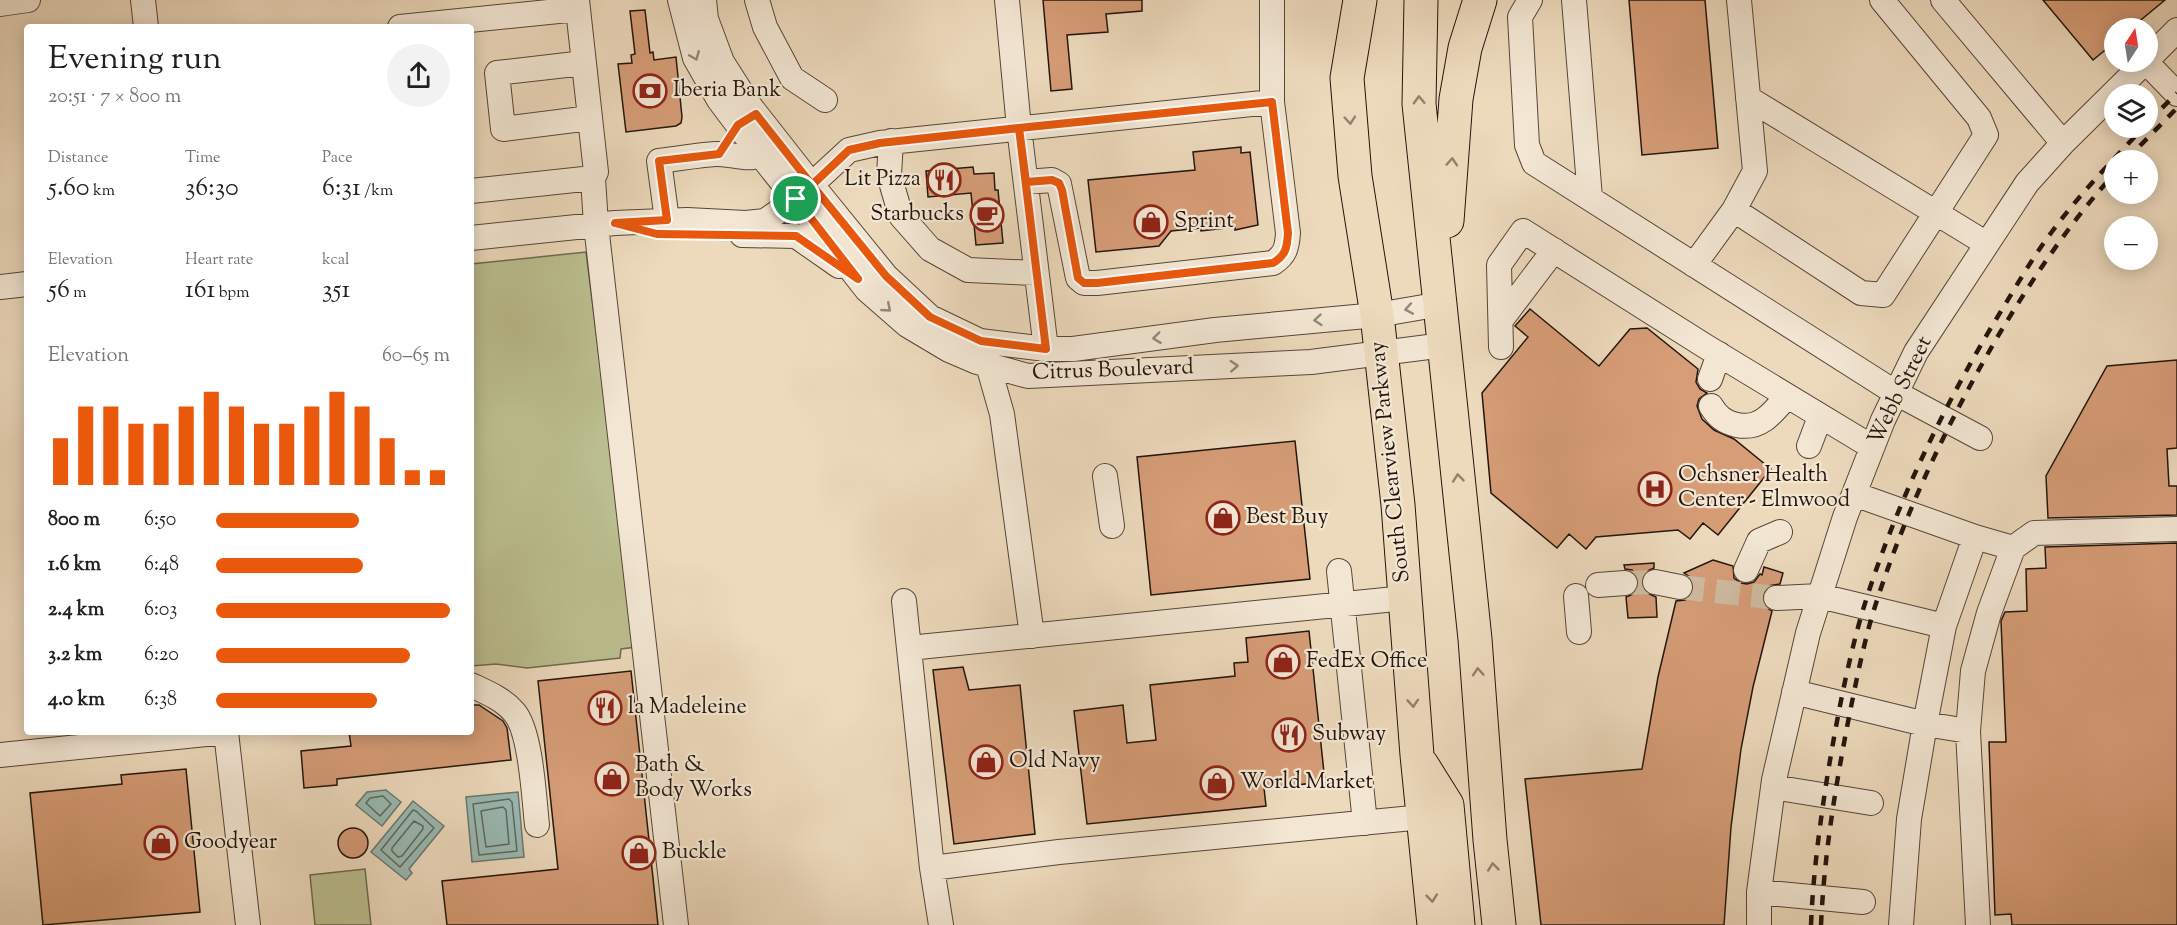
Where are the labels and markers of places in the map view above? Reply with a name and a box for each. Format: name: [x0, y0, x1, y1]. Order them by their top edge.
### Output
bank icon: Iberia Bank: [632, 73, 668, 109]
place label: Iberia Bank: [673, 75, 781, 107]
restaurant icon: Lit Pizza: [926, 162, 962, 198]
place label: Lit Pizza: [844, 164, 921, 196]
pin: [770, 173, 821, 224]
cafe icon: Starbucks: [969, 197, 1005, 233]
place label: Starbucks: [870, 199, 964, 231]
shop icon: Sprint: [1133, 204, 1169, 240]
place label: Sprint: [1174, 206, 1235, 238]
place label: Ochsner Health Center - Elmwood: [1678, 460, 1850, 517]
hospital icon: Ochsner Health Center - Elmwood: [1637, 471, 1673, 507]
shop icon: Best Buy: [1205, 500, 1241, 536]
place label: Best Buy: [1246, 502, 1329, 534]
shop icon: FedEx Office: [1265, 644, 1301, 680]
place label: FedEx Office: [1306, 646, 1427, 678]
restaurant icon: la Madeleine: [587, 690, 623, 726]
place label: la Madeleine: [628, 692, 747, 724]
restaurant icon: Subway: [1271, 717, 1307, 753]
place label: Subway: [1312, 719, 1386, 751]
shop icon: Old Navy: [968, 744, 1004, 780]
place label: Old Navy: [1009, 746, 1101, 778]
place label: Bath & Body Works: [635, 750, 752, 807]
shop icon: Bath & Body Works: [594, 761, 630, 797]
shop icon: World Market: [1199, 765, 1235, 801]
place label: World Market: [1240, 767, 1373, 799]
shop icon: Goodyear: [143, 825, 179, 861]
place label: Goodyear: [184, 827, 277, 859]
shop icon: Buckle: [621, 835, 657, 871]
place label: Buckle: [662, 837, 727, 869]

